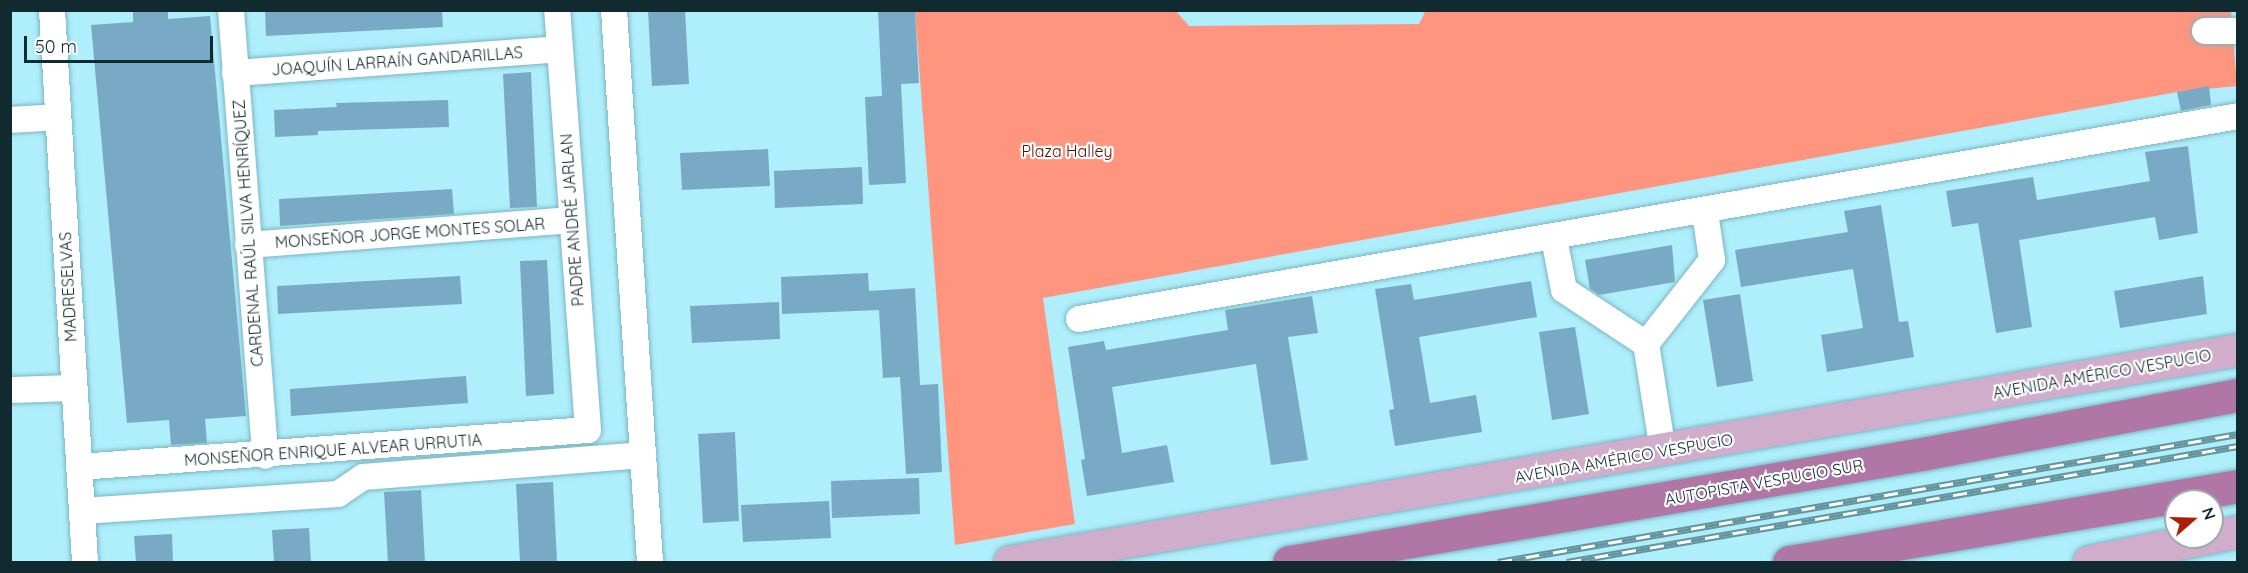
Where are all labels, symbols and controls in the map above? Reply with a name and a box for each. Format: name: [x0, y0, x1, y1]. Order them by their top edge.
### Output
scale bar: [27, 24, 216, 62]
text: 50 m: [35, 35, 77, 58]
street label: JOAQUÍN LARRAÍN GANDARILLAS: [271, 43, 523, 79]
street label: CARDENAL RAÚL SILVA HENRÍQUEZ: [229, 99, 267, 367]
street label: PADRE ANDRÉ JARLAN: [556, 133, 588, 307]
park label: Plaza Halley: [1021, 141, 1113, 161]
street label: MONSEÑOR JORGE MONTES SOLAR: [274, 214, 546, 252]
street label: MADRESELVAS: [56, 232, 80, 342]
street label: AVENIDA AMÉRICO VESPUCIO: [1991, 345, 2213, 403]
street label: AVENIDA AMÉRICO VESPUCIO: [1513, 429, 1735, 487]
street label: MONSEÑOR ENRIQUE ALVEAR URRUTIA: [184, 430, 482, 470]
street label: AUTOPISTA VESPUCIO SUR: [1663, 455, 1865, 509]
north arrow: [2164, 489, 2224, 549]
text: N: [2198, 505, 2220, 522]

